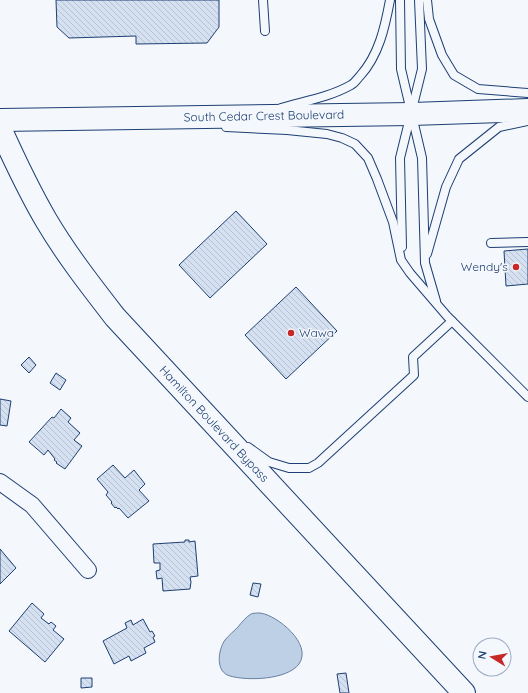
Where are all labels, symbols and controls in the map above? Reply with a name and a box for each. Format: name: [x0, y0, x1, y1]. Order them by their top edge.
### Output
street label: South Cedar Crest Boulevard: [184, 107, 344, 124]
place label: Wendy's: [461, 259, 508, 274]
marker: Wendy's: [511, 262, 521, 272]
place label: Wawa: [299, 325, 334, 340]
marker: Wawa: [286, 328, 296, 338]
street label: Hamilton Boulevard Bypass: [156, 362, 273, 485]
north arrow: [472, 637, 512, 677]
text: N: [475, 650, 490, 660]

